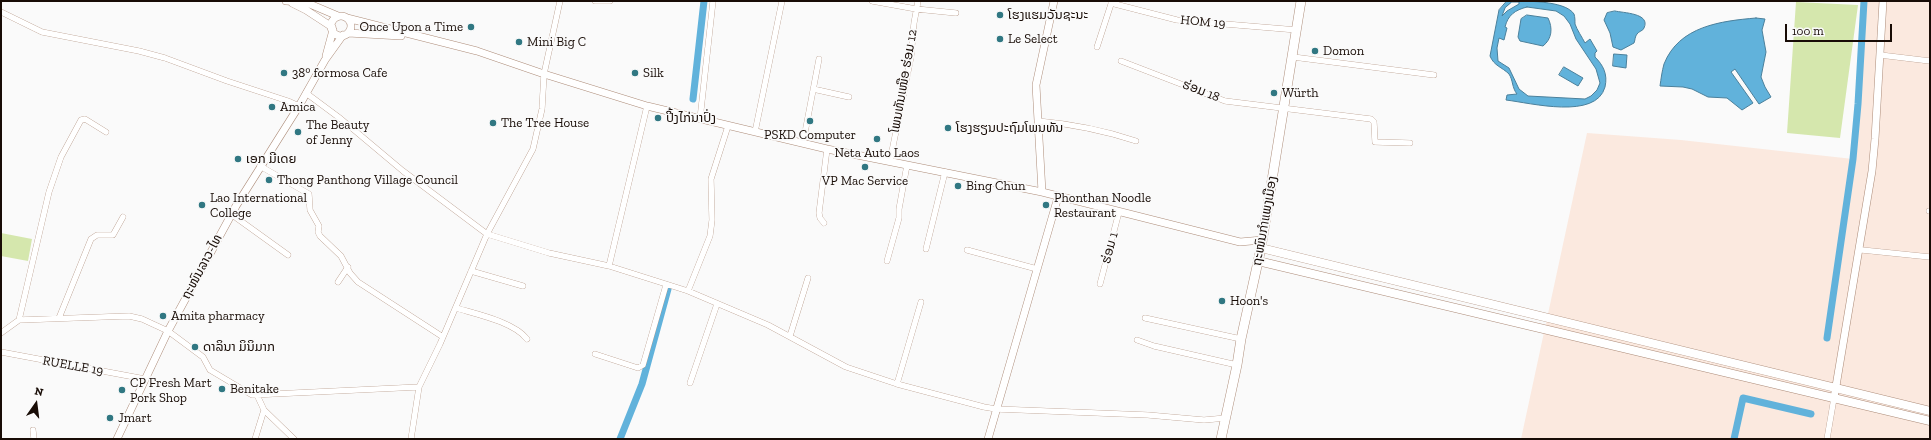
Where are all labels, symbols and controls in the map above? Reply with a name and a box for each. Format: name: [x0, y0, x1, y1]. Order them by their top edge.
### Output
place label: ໂຮງແຮມວັນຊະນະ: [1008, 7, 1088, 23]
marker: ໂຮງແຮມວັນຊະນະ: [995, 10, 1005, 20]
street label: HOM 19: [1180, 12, 1226, 32]
scale bar: [1787, 16, 1894, 42]
place label: Once Upon a Time: [359, 19, 463, 35]
marker: Once Upon a Time: [466, 22, 476, 32]
text: 100 m: [1792, 24, 1824, 38]
street label: ໂພນທັນເໜືອ ຮ່ອມ 12: [887, 28, 921, 134]
place label: Le Select: [1008, 31, 1058, 47]
place label: Mini Big C: [527, 34, 586, 50]
marker: Le Select: [995, 34, 1005, 44]
marker: Mini Big C: [514, 37, 524, 47]
place label: Domon: [1323, 43, 1364, 59]
marker: Domon: [1310, 46, 1320, 56]
place label: 38° formosa Cafe: [292, 65, 387, 81]
place label: Silk: [643, 65, 664, 81]
marker: 38° formosa Cafe: [279, 68, 289, 78]
marker: Silk: [630, 68, 640, 78]
street label: ຮ່ອມ 18: [1180, 77, 1222, 105]
place label: Würth: [1282, 85, 1319, 101]
marker: Würth: [1269, 88, 1279, 98]
place label: Amica: [280, 99, 316, 115]
marker: Amica: [267, 102, 277, 112]
place label: ປີ້ງໄກ່ນາປົ່ງ: [666, 110, 716, 126]
marker: ປີ້ງໄກ່ນາປົ່ງ: [653, 113, 663, 123]
place label: The Tree House: [501, 115, 589, 131]
marker: PSKD Computer: [805, 116, 815, 126]
place label: The Beauty of Jenny: [306, 117, 369, 148]
marker: The Tree House: [488, 118, 498, 128]
place label: ໂຮງຮຽນປະຖົມໂພນທັນ: [956, 120, 1063, 136]
marker: ໂຮງຮຽນປະຖົມໂພນທັນ: [943, 123, 953, 133]
marker: The Beauty of Jenny: [293, 127, 303, 137]
place label: PSKD Computer: [764, 127, 856, 143]
marker: Neta Auto Laos: [872, 134, 882, 144]
place label: Neta Auto Laos: [834, 145, 920, 161]
place label: ເອກ ມີເດຍ: [246, 151, 297, 167]
marker: ເອກ ມີເດຍ: [233, 154, 243, 164]
marker: VP Mac Service: [860, 162, 870, 172]
place label: Thong Panthong Village Council: [277, 172, 458, 188]
place label: VP Mac Service: [822, 173, 908, 189]
marker: Thong Panthong Village Council: [264, 175, 274, 185]
street label: ຖະໜົນກຳແພງເມືອງ: [1249, 175, 1281, 267]
place label: Bing Chun: [966, 178, 1025, 194]
marker: Bing Chun: [953, 181, 963, 191]
place label: Lao International College: [210, 190, 307, 221]
place label: Phonthan Noodle Restaurant: [1054, 190, 1151, 221]
marker: Lao International College: [197, 200, 207, 210]
marker: Phonthan Noodle Restaurant: [1041, 200, 1051, 210]
street label: ຮ່ອມ 1: [1098, 231, 1122, 265]
street label: ຖະໜົນລາວ-ໄທ: [178, 232, 226, 302]
place label: Hoon's: [1230, 293, 1268, 309]
marker: Hoon's: [1217, 296, 1227, 306]
place label: Amita pharmacy: [171, 308, 265, 324]
marker: Amita pharmacy: [158, 311, 168, 321]
place label: ດາລິນາ ມິນິມາກ: [203, 339, 275, 355]
marker: ດາລິນາ ມິນິມາກ: [190, 342, 200, 352]
street label: RUELLE 19: [41, 353, 105, 379]
place label: CP Fresh Mart Pork Shop: [130, 375, 211, 406]
place label: Benitake: [230, 381, 279, 397]
north arrow: [16, 384, 56, 424]
marker: Benitake: [217, 384, 227, 394]
text: N: [33, 385, 45, 399]
marker: CP Fresh Mart Pork Shop: [117, 385, 127, 395]
place label: Jmart: [118, 410, 151, 426]
marker: Jmart: [105, 413, 115, 423]

